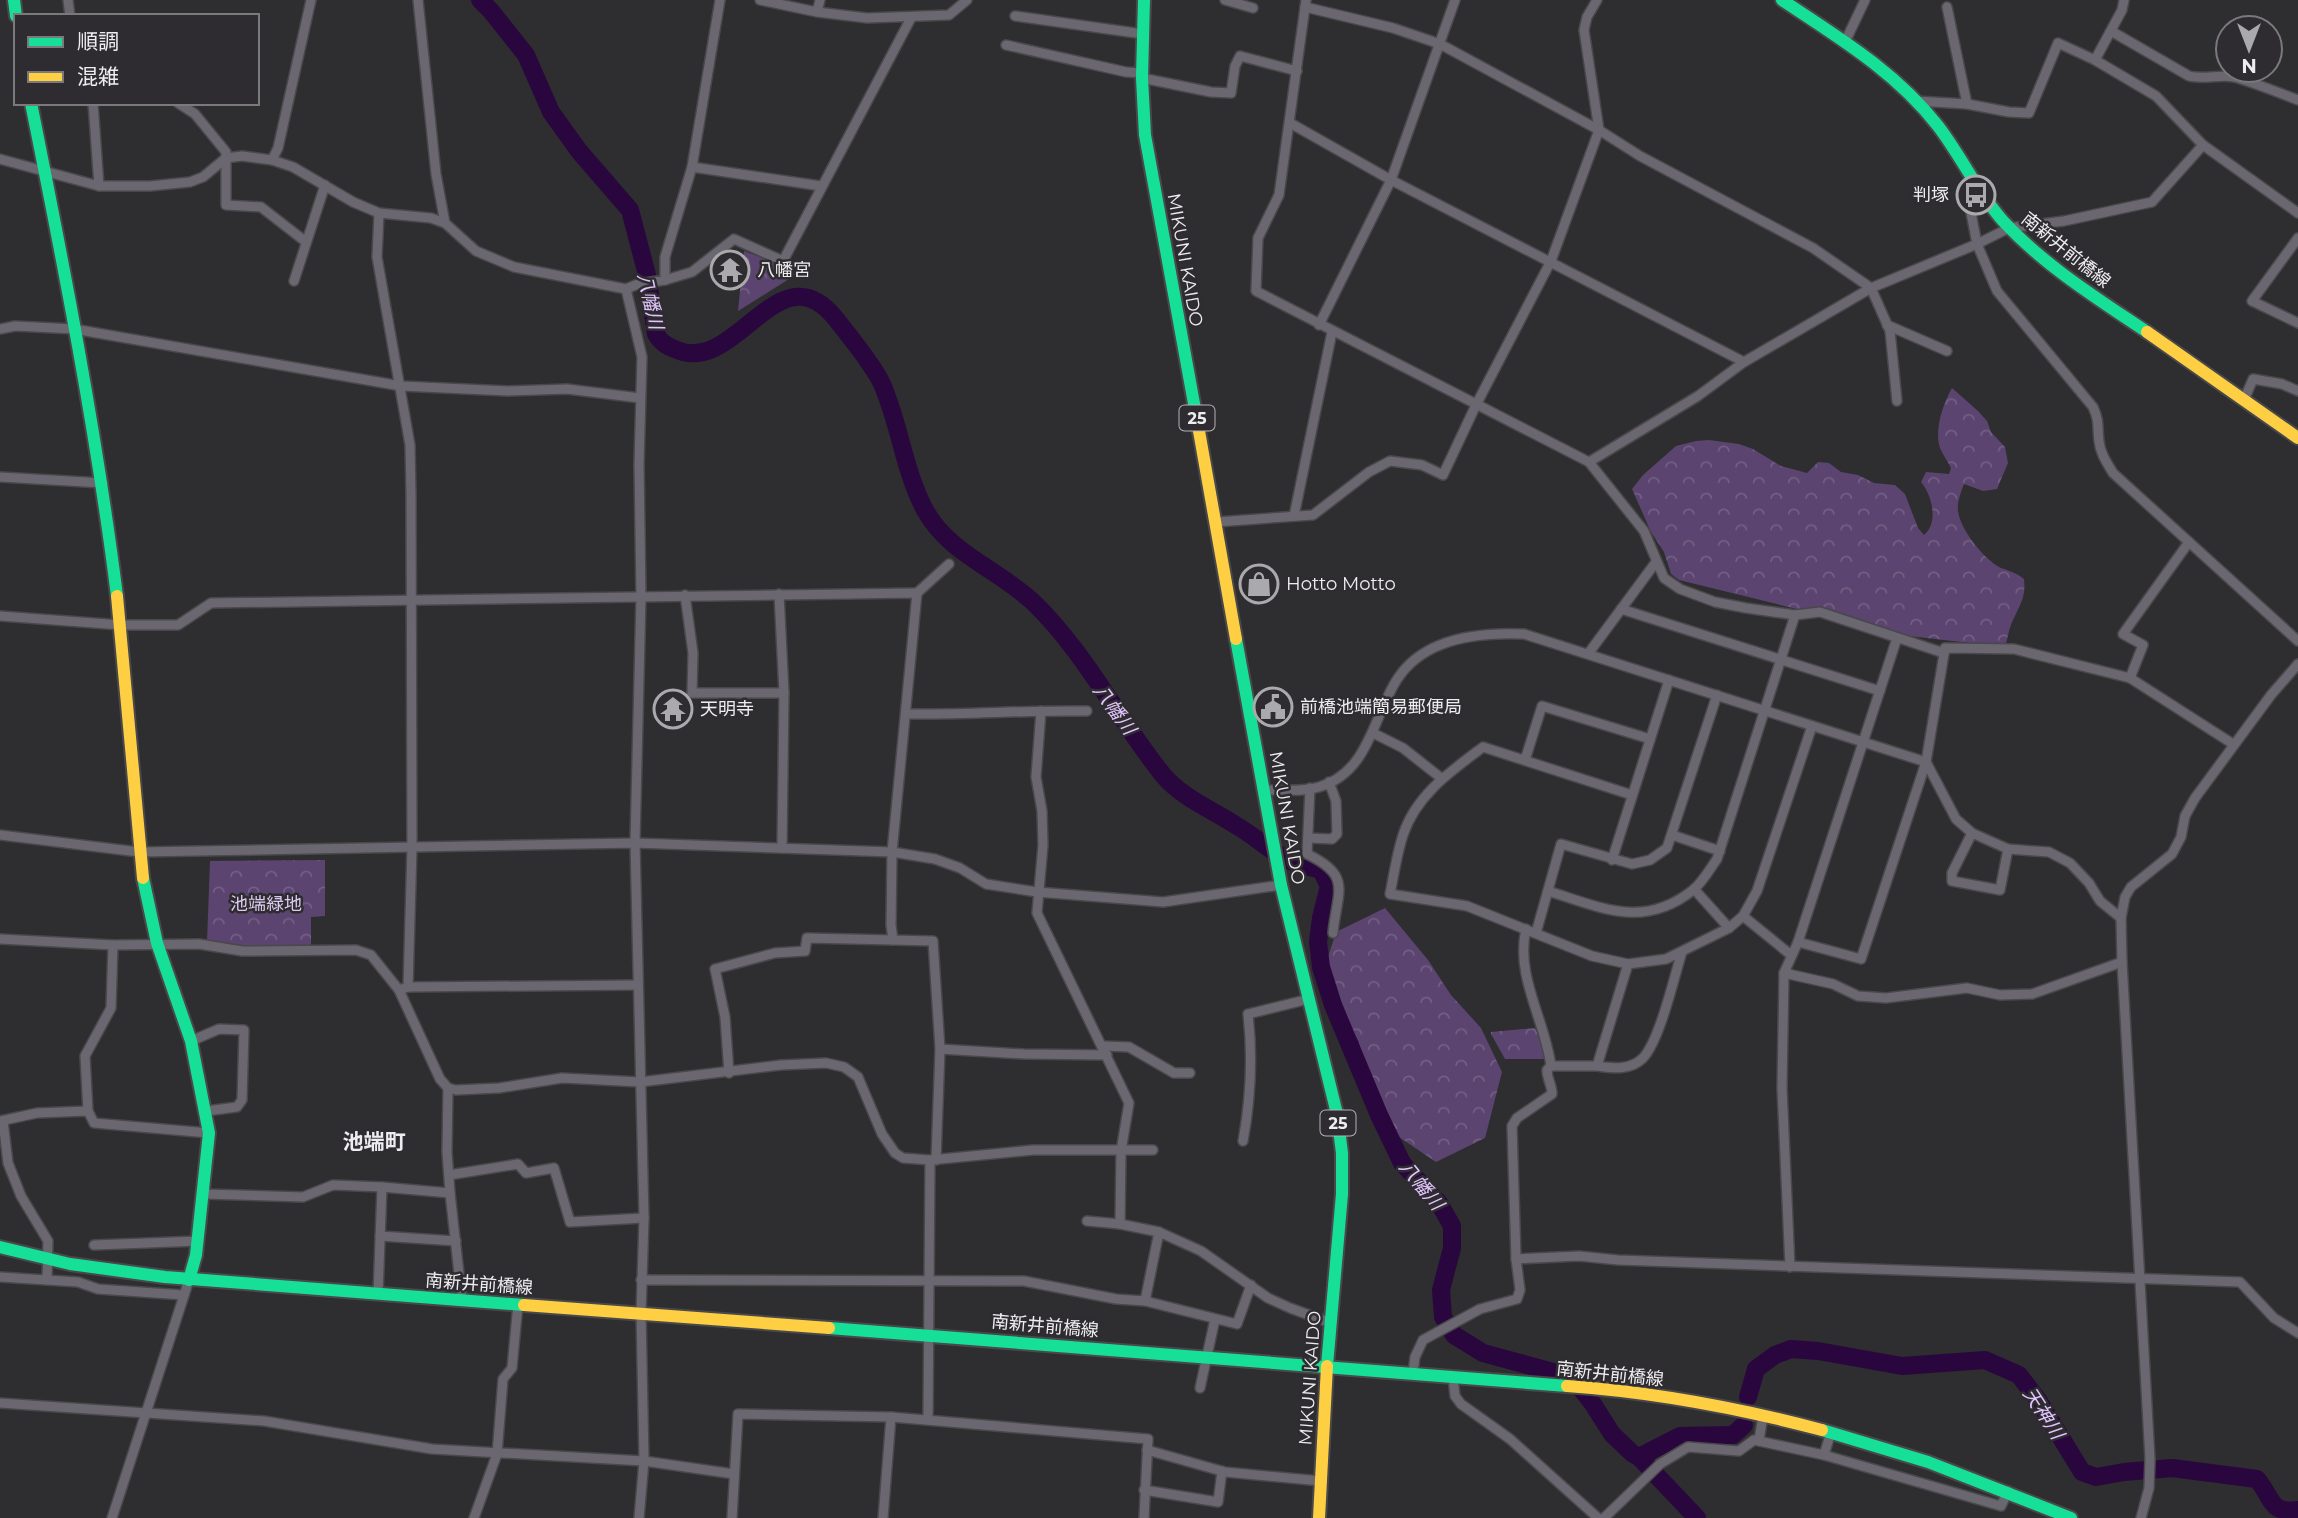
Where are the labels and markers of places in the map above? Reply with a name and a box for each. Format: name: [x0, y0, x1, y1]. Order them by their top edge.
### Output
bus stop icon: 判塚: [1955, 174, 1997, 216]
place label: 判塚: [1913, 184, 1949, 206]
temple icon: 八幡宮: [709, 249, 751, 291]
place label: 八幡宮: [757, 259, 811, 281]
shop icon: Hotto Motto: [1238, 563, 1280, 605]
place label: Hotto Motto: [1286, 573, 1396, 595]
public building icon: 前橋池端簡易郵便局: [1252, 686, 1294, 728]
temple icon: 天明寺: [652, 688, 694, 730]
place label: 前橋池端簡易郵便局: [1300, 696, 1462, 718]
place label: 天明寺: [700, 698, 754, 720]

